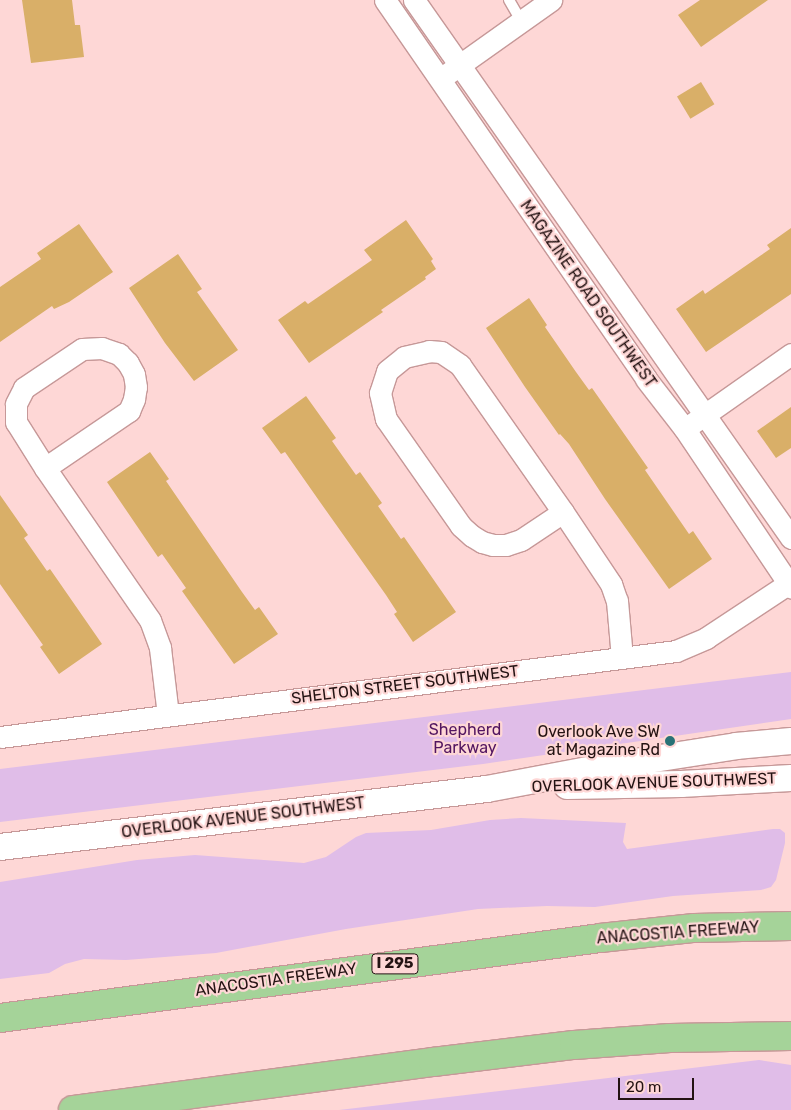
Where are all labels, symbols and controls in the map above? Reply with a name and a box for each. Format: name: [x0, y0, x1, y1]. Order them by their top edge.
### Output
street label: MAGAZINE ROAD SOUTHWEST: [516, 197, 660, 391]
street label: SHELTON STREET SOUTHWEST: [290, 661, 520, 709]
park label: Shepherd Parkway: [429, 720, 501, 758]
place label: Overlook Ave SW at Magazine Rd: [537, 722, 660, 760]
marker: Overlook Ave SW at Magazine Rd: [664, 735, 676, 747]
street label: OVERLOOK AVENUE SOUTHWEST: [531, 769, 777, 797]
street label: OVERLOOK AVENUE SOUTHWEST: [120, 794, 366, 842]
street label: ANACOSTIA FREEWAY: [596, 918, 760, 948]
road number: I 295: [371, 952, 419, 976]
street label: ANACOSTIA FREEWAY: [194, 959, 358, 1001]
scale bar: [621, 1068, 697, 1100]
text: 20 m: [626, 1078, 661, 1096]

